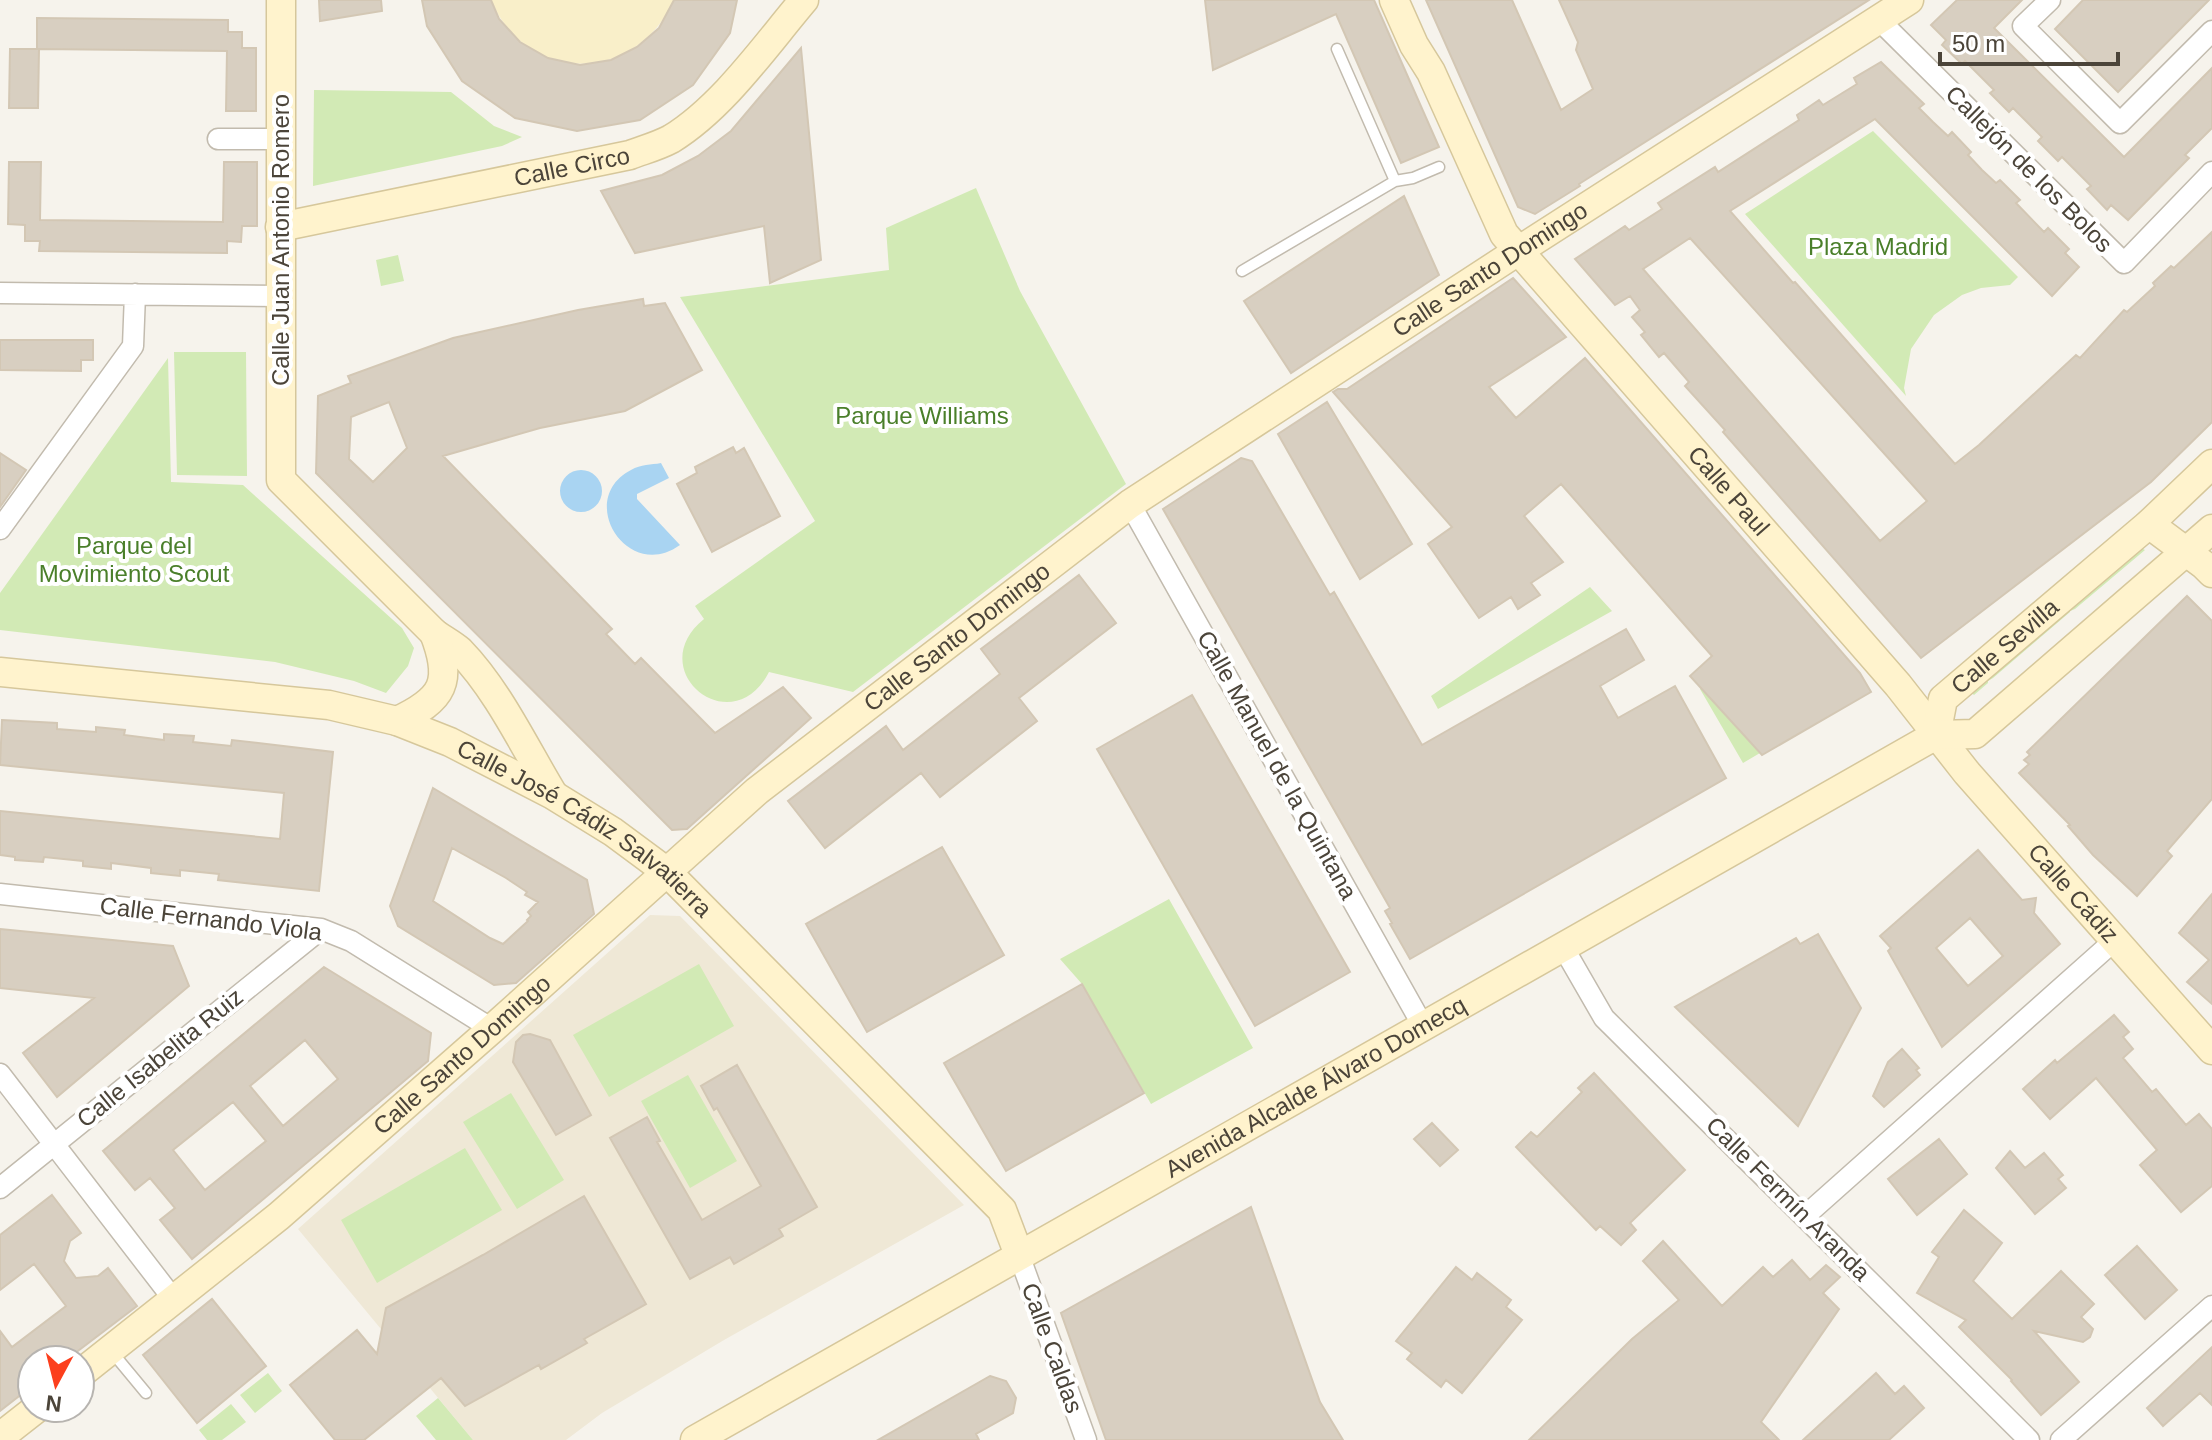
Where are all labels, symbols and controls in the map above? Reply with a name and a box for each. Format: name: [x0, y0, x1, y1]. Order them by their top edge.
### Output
scale bar: [1940, 16, 2118, 66]
text: 50 m: [1952, 30, 2005, 57]
street label: Callejón de los Bolos: [1941, 80, 2118, 257]
street label: Calle Juan Antonio Romero: [267, 94, 294, 386]
street label: Calle Circo: [512, 141, 632, 192]
street label: Calle Santo Domingo: [1387, 196, 1592, 342]
park label: Plaza Madrid: [1808, 233, 1948, 260]
park label: Parque Williams: [835, 402, 1009, 429]
street label: Calle Paul: [1683, 440, 1775, 541]
park label: Parque del Movimiento Scout: [39, 532, 230, 587]
street label: Calle Santo Domingo: [858, 557, 1055, 717]
street label: Calle Sevilla: [1946, 592, 2064, 699]
street label: Calle Manuel de la Quintana: [1192, 626, 1363, 904]
street label: Calle José Cádiz Salvatierra: [453, 734, 718, 923]
street label: Calle Cádiz: [2023, 838, 2124, 948]
street label: Calle Fernando Viola: [98, 891, 324, 946]
street label: Calle Santo Domingo: [368, 969, 556, 1140]
street label: Calle Isabelita Ruiz: [71, 982, 248, 1133]
street label: Avenida Alcalde Álvaro Domecq: [1161, 991, 1471, 1183]
street label: Calle Fermín Aranda: [1701, 1111, 1876, 1286]
street label: Calle Caldas: [1017, 1279, 1088, 1416]
north arrow: [16, 1344, 96, 1424]
text: N: [44, 1390, 63, 1417]

